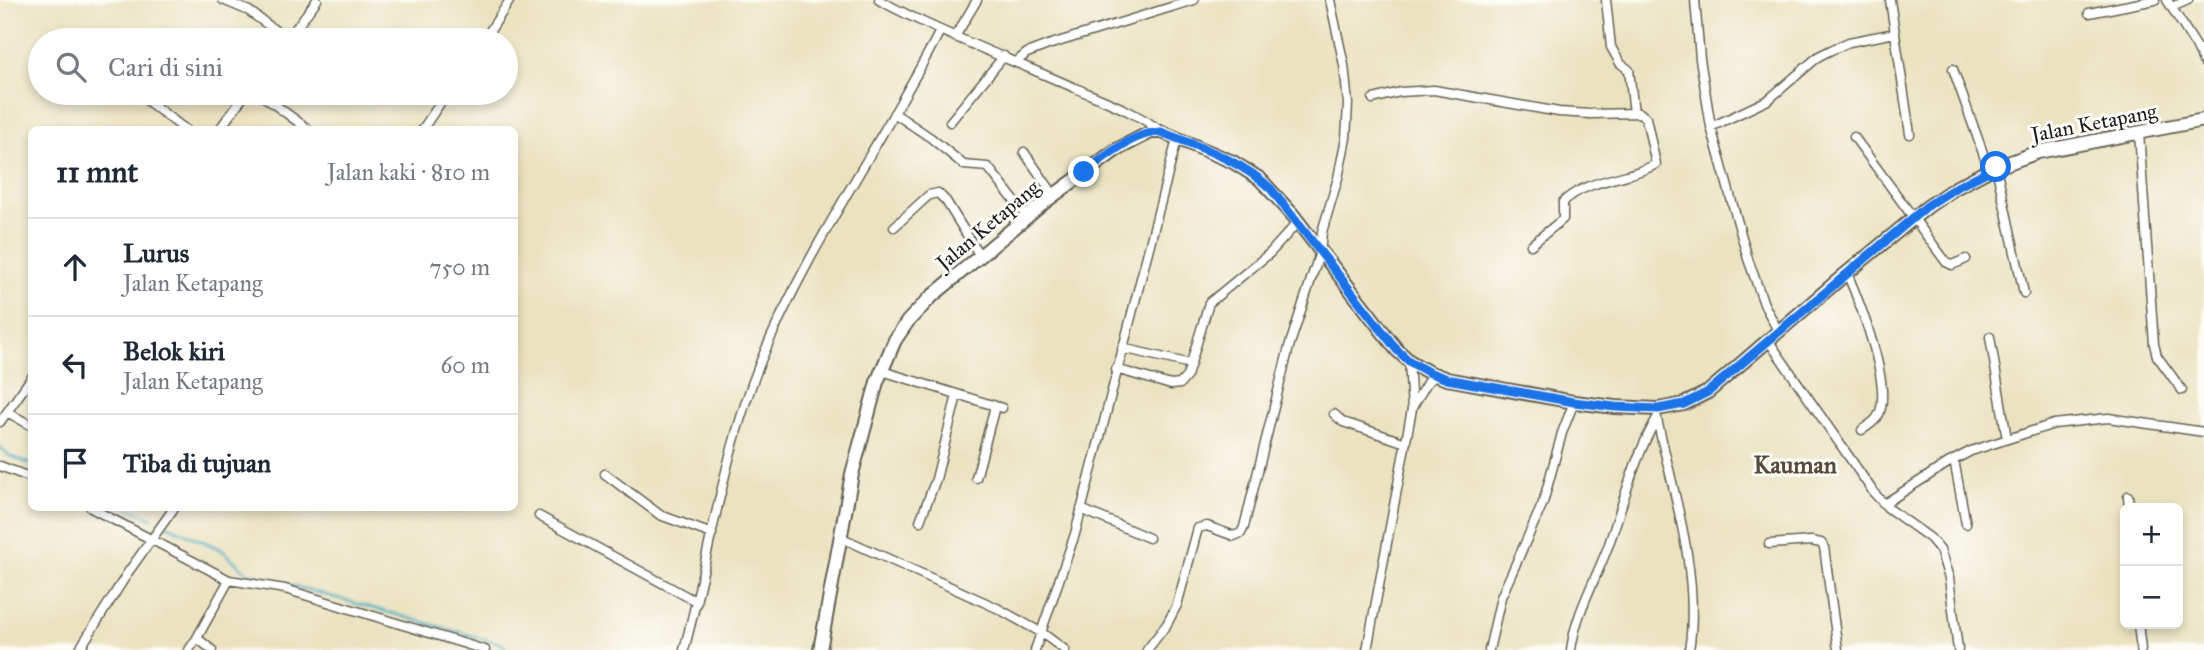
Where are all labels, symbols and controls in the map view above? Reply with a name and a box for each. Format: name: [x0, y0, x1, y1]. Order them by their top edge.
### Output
search box: [28, 28, 518, 105]
icon: search: [52, 48, 90, 86]
text: Cari di sini: [108, 51, 223, 83]
street label: Jalan Ketapang: [2027, 98, 2159, 148]
route start: [1980, 151, 2011, 182]
text: 11 mnt: [56, 154, 138, 190]
route end: [1068, 156, 1099, 187]
text: Jalan kaki · 810 m: [327, 158, 490, 186]
street label: Jalan Ketapang: [929, 174, 1045, 277]
text: Lurus: [123, 237, 189, 269]
icon: ahead: [56, 248, 94, 286]
text: 750 m: [429, 253, 490, 281]
text: Jalan Ketapang: [123, 269, 263, 297]
text: Belok kiri: [123, 335, 225, 367]
icon: left: [56, 346, 94, 384]
text: 60 m: [441, 351, 490, 379]
text: Jalan Ketapang: [123, 367, 263, 395]
icon: arrive: [56, 444, 94, 482]
text: Tiba di tujuan: [123, 447, 271, 479]
district label: Kauman: [1753, 450, 1837, 480]
map controls: [2120, 503, 2183, 629]
button: +: [2120, 503, 2183, 566]
button: −: [2120, 566, 2183, 629]

